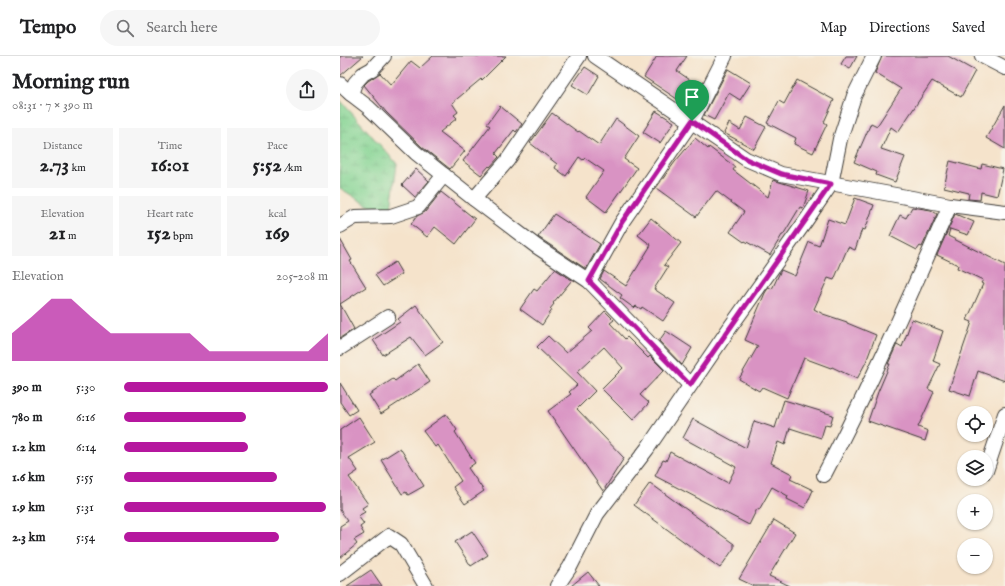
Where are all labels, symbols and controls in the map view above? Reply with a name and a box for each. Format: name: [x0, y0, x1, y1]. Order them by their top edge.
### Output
search box: [100, 10, 380, 46]
text: Tempo: [20, 16, 76, 40]
icon: search: [114, 17, 136, 39]
text: Search here: [146, 18, 218, 37]
text: Map: [820, 19, 847, 37]
text: Directions: [869, 19, 930, 37]
text: Saved: [952, 19, 985, 37]
text: Morning run: [12, 68, 130, 96]
button: share: [286, 69, 328, 111]
pin: [675, 80, 709, 121]
icon: arrive: [681, 86, 703, 108]
text: 08:31 · 7 × 390 m: [12, 97, 93, 114]
text: Distance: [43, 139, 83, 153]
text: Time: [158, 139, 182, 153]
text: Pace: [267, 139, 288, 153]
text: 2.73: [40, 153, 69, 178]
text: 16:01: [151, 153, 189, 178]
text: 5:52: [253, 153, 282, 178]
text: km: [69, 161, 86, 175]
text: /km: [282, 161, 302, 175]
text: Elevation: [41, 207, 84, 221]
text: Heart rate: [147, 207, 193, 221]
text: kcal: [268, 207, 287, 221]
text: 21: [49, 221, 66, 246]
text: 152: [147, 221, 171, 246]
text: 169: [265, 221, 290, 246]
text: m: [66, 229, 77, 243]
text: bpm: [171, 229, 193, 243]
text: Elevation: [12, 268, 64, 285]
text: 205–208 m: [276, 268, 328, 285]
text: 390 m: [12, 379, 42, 396]
text: 5:30: [76, 379, 95, 396]
map controls: [957, 406, 993, 574]
button: locate: [957, 406, 993, 442]
text: 780 m: [12, 409, 42, 426]
text: 6:16: [76, 409, 95, 426]
text: 1.2 km: [12, 439, 46, 456]
text: 6:14: [76, 439, 96, 456]
button: layers: [957, 450, 993, 486]
text: 1.6 km: [12, 469, 45, 486]
text: 5:55: [76, 469, 94, 486]
button: +: [957, 494, 993, 530]
text: 1.9 km: [12, 499, 45, 516]
text: 5:31: [76, 499, 94, 516]
text: 2.3 km: [12, 529, 46, 546]
text: 5:54: [76, 529, 95, 546]
button: −: [957, 538, 993, 574]

